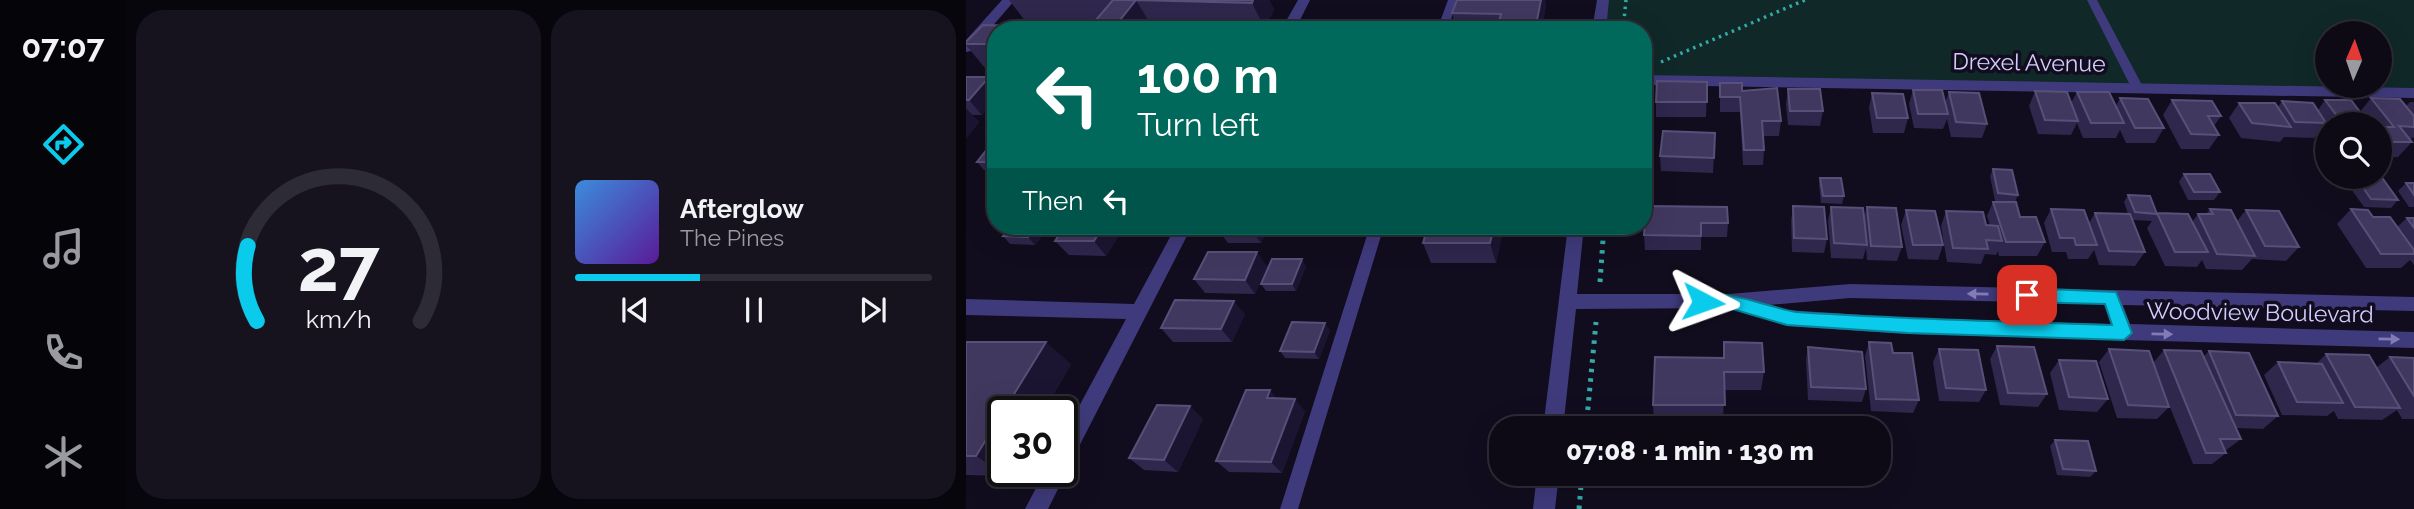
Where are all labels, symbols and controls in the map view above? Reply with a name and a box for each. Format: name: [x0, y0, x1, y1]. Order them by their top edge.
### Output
north arrow: [2315, 21, 2392, 98]
map controls: [2315, 21, 2392, 189]
text: 07:07: [21, 28, 105, 65]
text: 100 m: [1137, 47, 1279, 104]
street label: Drexel Avenue: [1952, 47, 2106, 77]
icon: left: [1022, 49, 1113, 140]
text: Turn left: [1137, 106, 1259, 143]
button: search: [2315, 112, 2392, 189]
icon: directions: [39, 120, 88, 169]
icon: left: [1097, 182, 1135, 220]
text: Then: [1022, 186, 1083, 216]
text: Afterglow: [680, 194, 804, 224]
text: 27: [298, 223, 380, 308]
icon: music: [39, 224, 88, 273]
text: The Pines: [680, 224, 784, 251]
position arrow: [1666, 265, 1740, 339]
pin: [1997, 265, 2057, 325]
icon: arrive: [2008, 276, 2046, 314]
one-way arrow: [1967, 288, 1989, 299]
icon: previous: [616, 291, 654, 329]
icon: pause: [735, 291, 773, 329]
icon: next: [854, 291, 892, 329]
street label: Woodview Boulevard: [2146, 297, 2374, 327]
text: km/h: [306, 303, 371, 333]
icon: phone: [39, 328, 88, 377]
one-way arrow: [2151, 328, 2173, 339]
one-way arrow: [2379, 333, 2401, 345]
speed limit sign: 30: [987, 396, 1078, 487]
icon: climate: [39, 432, 88, 481]
text: 07:08 · 1 min · 130 m: [1566, 436, 1814, 466]

